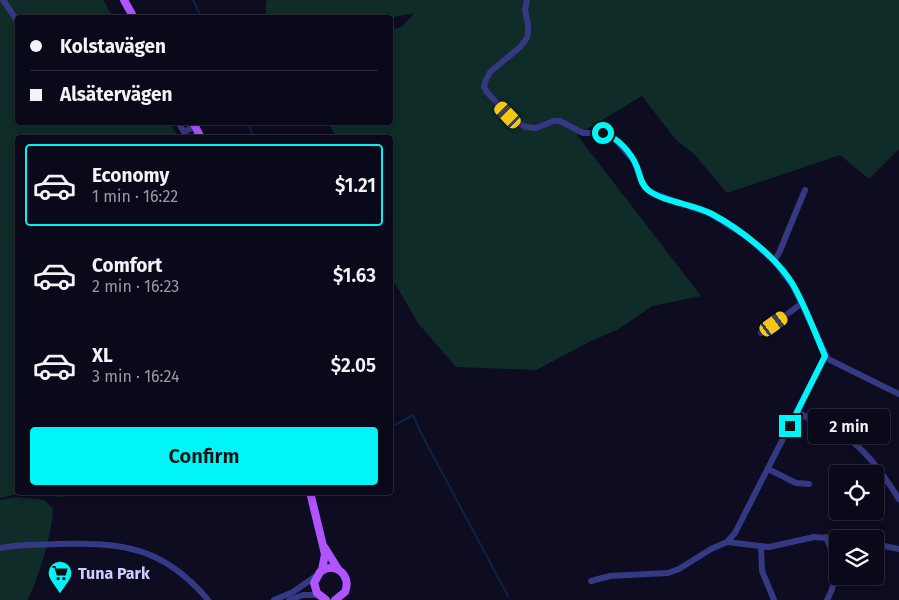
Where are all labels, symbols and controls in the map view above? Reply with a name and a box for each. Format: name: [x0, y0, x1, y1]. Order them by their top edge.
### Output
text: Kolstavägen: [60, 35, 166, 58]
text: Alsätervägen: [60, 83, 172, 106]
car: [492, 99, 523, 131]
route start: [592, 122, 614, 144]
icon: car: [32, 163, 77, 208]
text: Economy: [92, 164, 169, 187]
text: $1.21: [335, 174, 376, 197]
text: 1 min · 16:22: [92, 187, 178, 206]
icon: car: [32, 253, 77, 298]
text: Comfort: [92, 254, 162, 277]
text: $1.63: [333, 264, 376, 287]
text: 2 min · 16:23: [92, 277, 179, 296]
car: [757, 309, 790, 339]
icon: car: [32, 343, 77, 388]
text: XL: [92, 344, 113, 367]
text: $2.05: [331, 354, 376, 377]
text: 3 min · 16:24: [92, 367, 179, 386]
callout: 2 min: [808, 408, 890, 444]
route end: [779, 415, 801, 437]
text: 2 min: [829, 417, 869, 436]
button: Confirm: [30, 427, 378, 485]
map controls: [829, 465, 884, 585]
button: locate: [829, 465, 884, 520]
button: layers: [829, 530, 884, 585]
supermarket icon: Tuna Park: [47, 560, 73, 594]
place label: Tuna Park: [78, 564, 150, 583]

